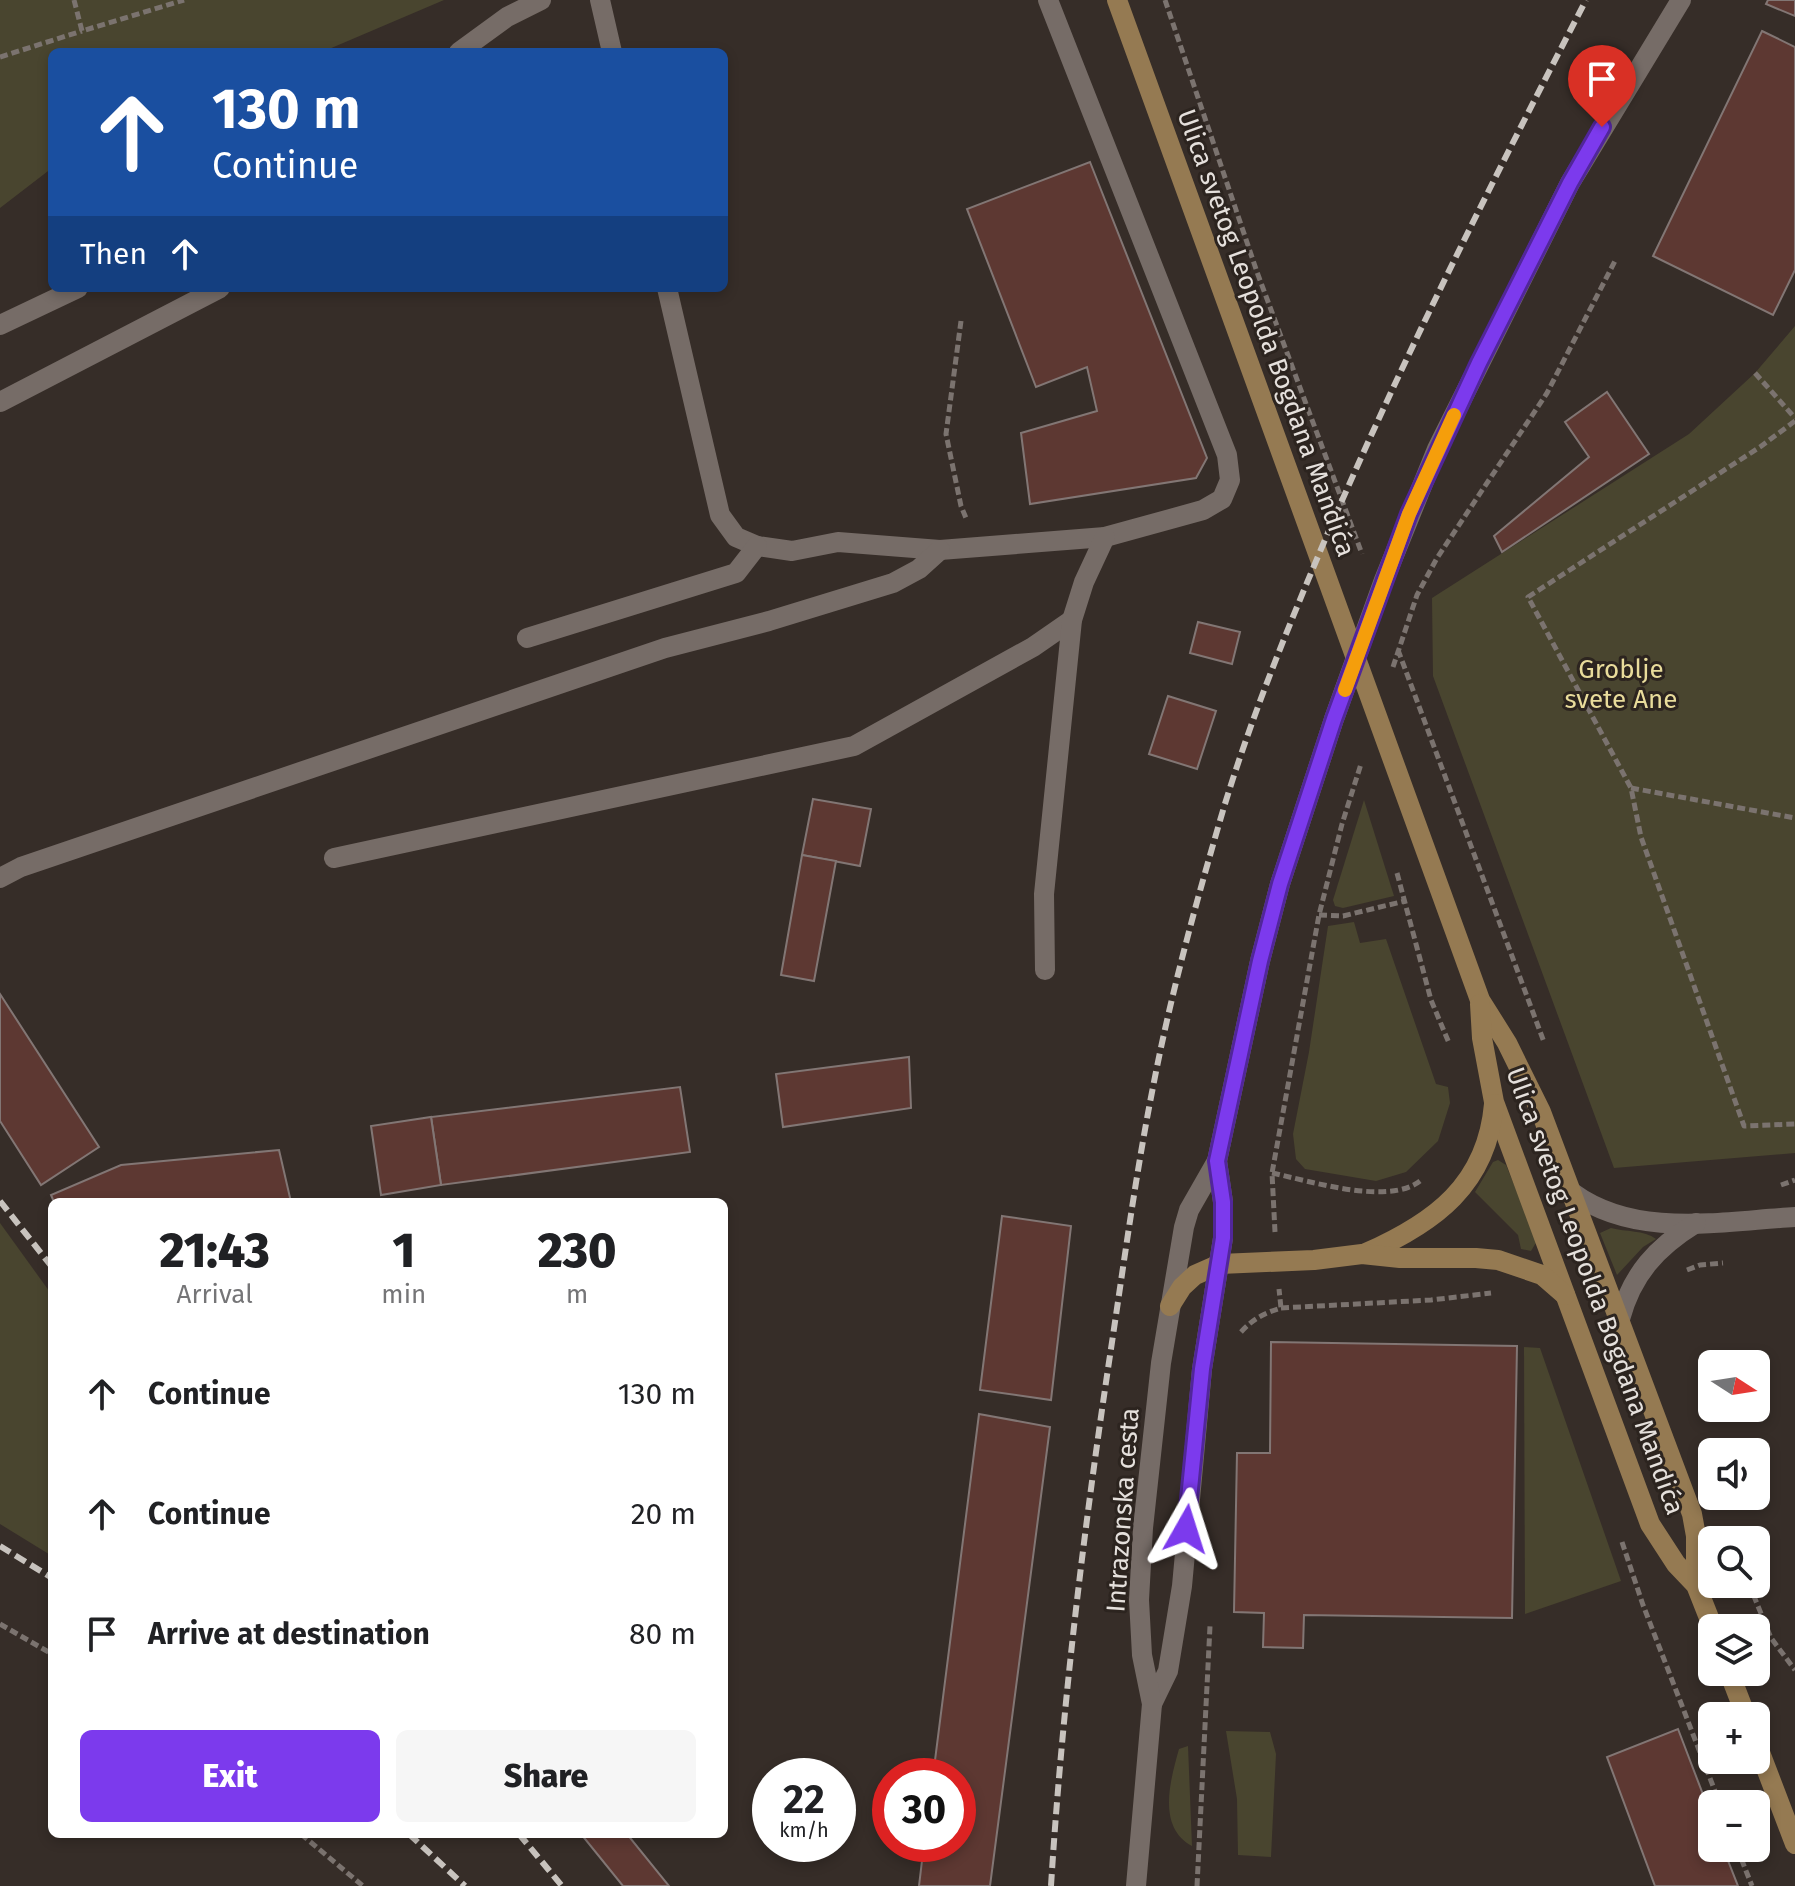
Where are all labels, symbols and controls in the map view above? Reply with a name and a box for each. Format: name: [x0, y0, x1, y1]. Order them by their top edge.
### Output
pin: [1568, 45, 1636, 127]
icon: arrive: [1580, 57, 1624, 101]
text: 130 m: [212, 76, 360, 143]
icon: ahead: [80, 80, 184, 184]
street label: Ulica svetog Leopolda Bogdana Mandića: [1170, 105, 1362, 561]
text: Continue: [212, 144, 358, 188]
icon: ahead: [163, 232, 207, 276]
text: Then: [80, 236, 147, 272]
park label: Groblje svete Ane: [1565, 654, 1677, 715]
street label: Ulica svetog Leopolda Bogdana Mandića: [1499, 1063, 1691, 1519]
text: 21:43: [160, 1222, 270, 1280]
text: 1: [392, 1222, 415, 1280]
text: 230: [538, 1222, 616, 1280]
text: Arrival: [177, 1279, 253, 1310]
text: min: [381, 1279, 426, 1310]
text: m: [566, 1279, 588, 1310]
north arrow: [1698, 1350, 1770, 1422]
map controls: [1698, 1350, 1770, 1862]
icon: ahead: [80, 1372, 124, 1416]
text: Continue: [148, 1376, 271, 1412]
text: 130 m: [618, 1376, 696, 1412]
street label: Intrazonska cesta: [1100, 1407, 1146, 1613]
button: sound: [1698, 1438, 1770, 1510]
position arrow: [1144, 1487, 1228, 1571]
icon: ahead: [80, 1492, 124, 1536]
text: Continue: [148, 1496, 271, 1532]
text: 20 m: [631, 1496, 696, 1532]
button: search: [1698, 1526, 1770, 1598]
icon: arrive: [80, 1612, 124, 1656]
button: layers: [1698, 1614, 1770, 1686]
text: Arrive at destination: [148, 1616, 430, 1652]
text: 80 m: [629, 1616, 696, 1652]
button: +: [1698, 1702, 1770, 1774]
button: Exit: [80, 1730, 380, 1822]
button: Share: [396, 1730, 696, 1822]
speed limit sign: 30: [872, 1758, 976, 1862]
text: 22: [783, 1776, 825, 1824]
button: −: [1698, 1790, 1770, 1862]
text: km/h: [779, 1818, 829, 1842]

